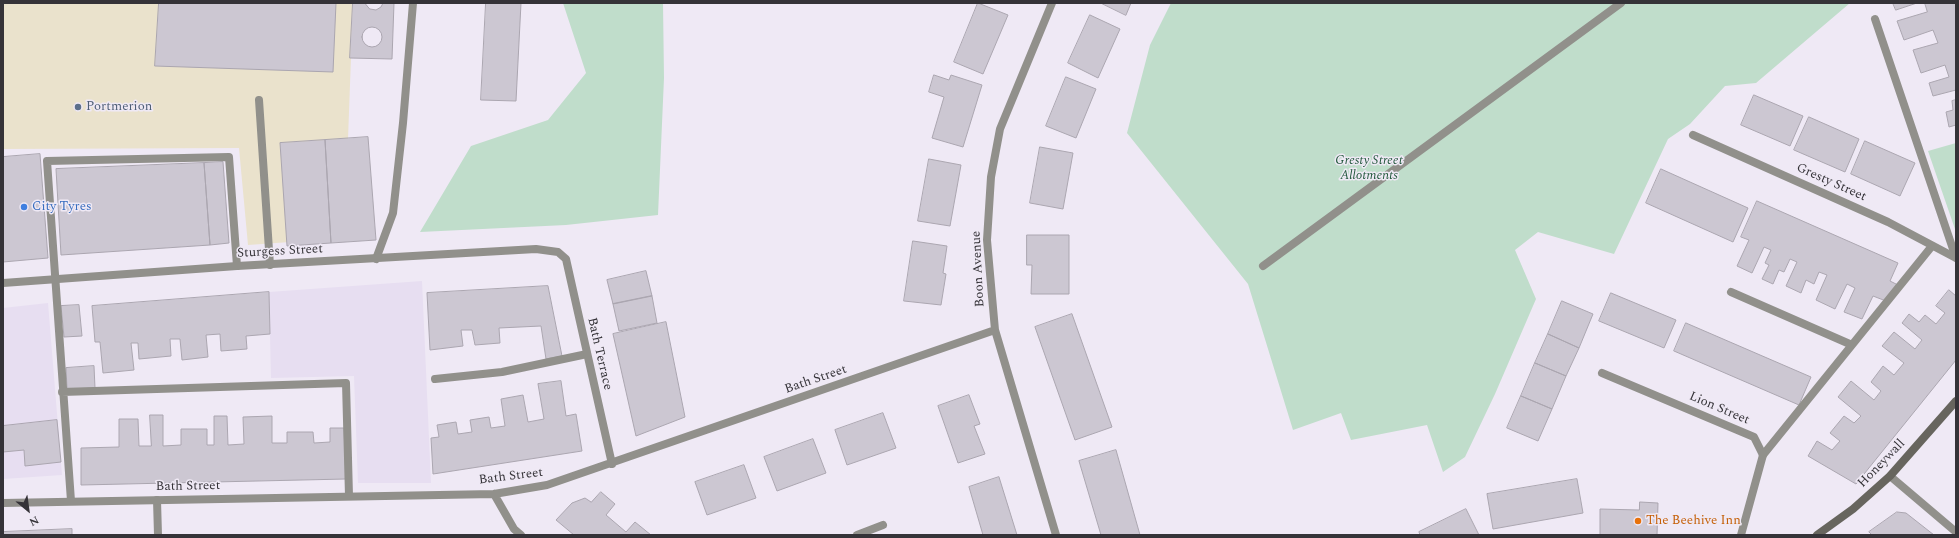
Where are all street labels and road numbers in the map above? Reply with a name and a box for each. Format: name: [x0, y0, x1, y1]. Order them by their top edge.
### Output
street label: Gresty Street: [1794, 161, 1868, 205]
street label: Boon Avenue: [969, 230, 989, 308]
street label: Sturgess Street: [237, 242, 323, 262]
street label: Bath Terrace: [583, 316, 615, 392]
street label: Bath Street: [783, 362, 849, 398]
street label: Lion Street: [1686, 389, 1752, 429]
street label: Honeywall: [1855, 437, 1909, 491]
street label: Bath Street: [478, 465, 544, 489]
street label: Bath Street: [156, 479, 220, 495]

